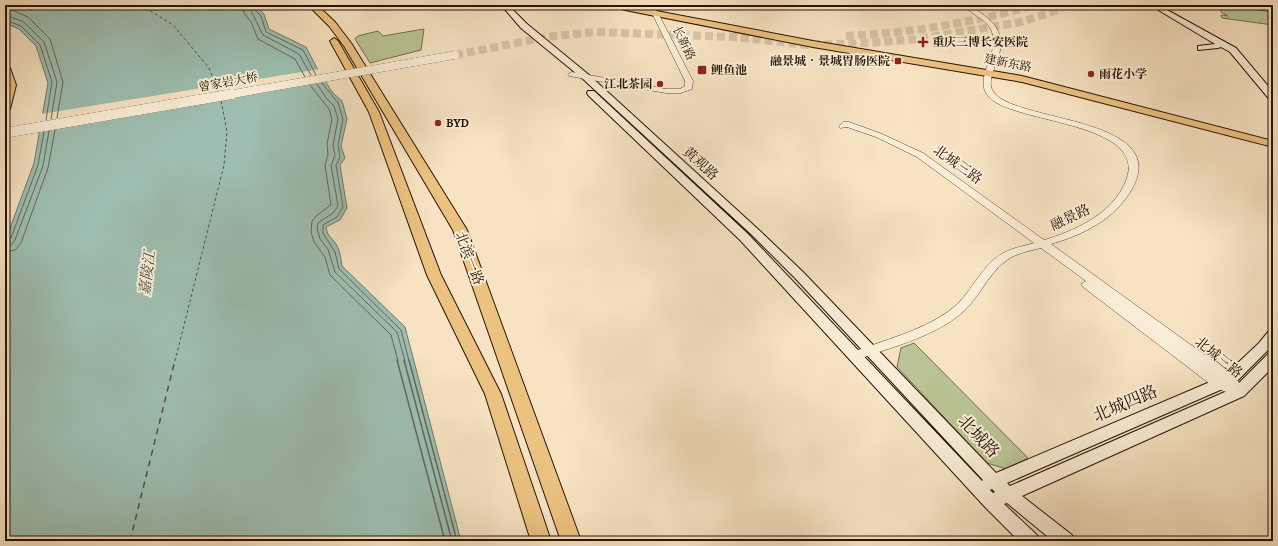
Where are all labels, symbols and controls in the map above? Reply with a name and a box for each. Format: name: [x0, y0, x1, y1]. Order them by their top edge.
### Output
street label: 长新路: [669, 23, 699, 63]
place label: 重庆三博长安医院: [932, 34, 1028, 50]
marker: 重庆三博长安医院: [917, 36, 929, 48]
street label: 建新东路: [983, 51, 1033, 75]
place label: 融景城‧景城胃肠医院: [770, 53, 890, 69]
marker: 融景城‧景城胃肠医院: [893, 56, 903, 66]
place label: 鲤鱼池: [711, 62, 747, 78]
marker: 鲤鱼池: [696, 64, 708, 76]
place label: 雨花小学: [1099, 66, 1147, 82]
street label: 曾家岩大桥: [197, 69, 259, 95]
marker: 雨花小学: [1086, 69, 1096, 79]
place label: 江北茶园: [604, 76, 652, 92]
marker: 江北茶园: [655, 79, 665, 89]
place label: BYD: [446, 115, 469, 131]
marker: BYD: [433, 118, 443, 128]
street label: 北城三路: [929, 141, 986, 188]
street label: 黄观路: [679, 142, 723, 184]
street label: 融景路: [1047, 200, 1093, 235]
street label: 北滨一路: [451, 229, 488, 288]
water label: 嘉陵江: [134, 247, 160, 297]
street label: 北城三路: [1191, 332, 1246, 382]
street label: 北城四路: [1089, 380, 1161, 427]
street label: 北城路: [953, 410, 1004, 463]

